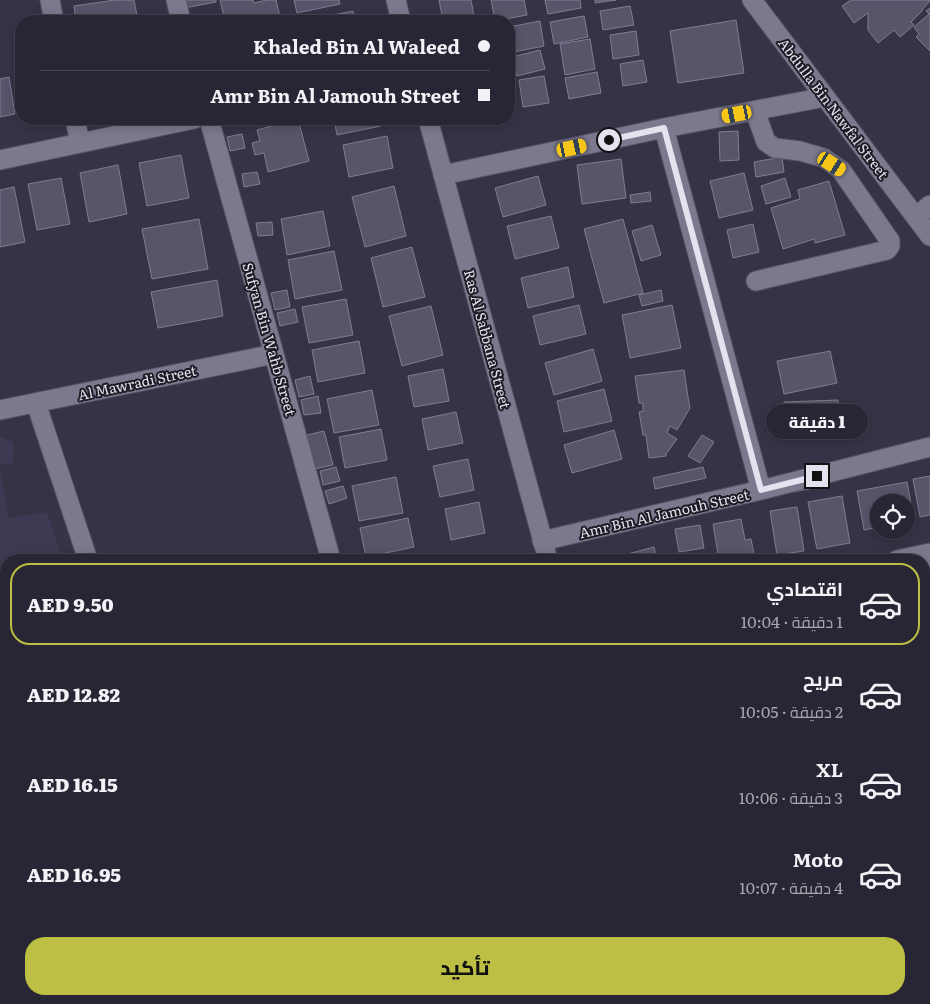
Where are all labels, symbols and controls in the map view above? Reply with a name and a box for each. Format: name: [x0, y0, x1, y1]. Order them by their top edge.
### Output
text: Khaled Bin Al Waleed: [253, 32, 460, 60]
street label: Abdulla Bin Nawfal Street: [774, 33, 894, 183]
text: Amr Bin Al Jamouh Street: [210, 81, 460, 109]
car: [720, 104, 753, 124]
route start: [598, 129, 620, 151]
car: [555, 138, 588, 158]
car: [815, 150, 848, 178]
street label: Sufyan Bin Wahb Street: [239, 260, 302, 418]
street label: Ras Al Sabbana Street: [460, 267, 516, 411]
street label: Al Mawradi Street: [76, 360, 198, 404]
callout: 1 دقيقة: [766, 404, 868, 438]
text: 1 دقيقة: [789, 409, 845, 433]
route end: [806, 465, 828, 487]
street label: Amr Bin Al Jamouh Street: [577, 484, 751, 542]
map controls: [870, 494, 915, 539]
button: locate: [870, 494, 915, 539]
text: اقتصادي: [767, 574, 843, 602]
icon: car: [858, 582, 903, 627]
text: AED 9.50: [27, 590, 114, 618]
text: 1 دقيقة · 10:04: [741, 609, 843, 633]
text: مريح: [803, 664, 843, 692]
icon: car: [858, 672, 903, 717]
text: AED 12.82: [27, 680, 120, 708]
text: 2 دقيقة · 10:05: [740, 699, 843, 723]
text: XL: [816, 755, 843, 783]
icon: car: [858, 762, 903, 807]
text: AED 16.15: [27, 770, 118, 798]
text: 3 دقيقة · 10:06: [739, 785, 843, 809]
text: Moto: [793, 845, 843, 873]
icon: car: [858, 852, 903, 897]
text: AED 16.95: [27, 860, 121, 888]
text: 4 دقيقة · 10:07: [739, 875, 843, 899]
button: تأكيد: [25, 937, 905, 995]

